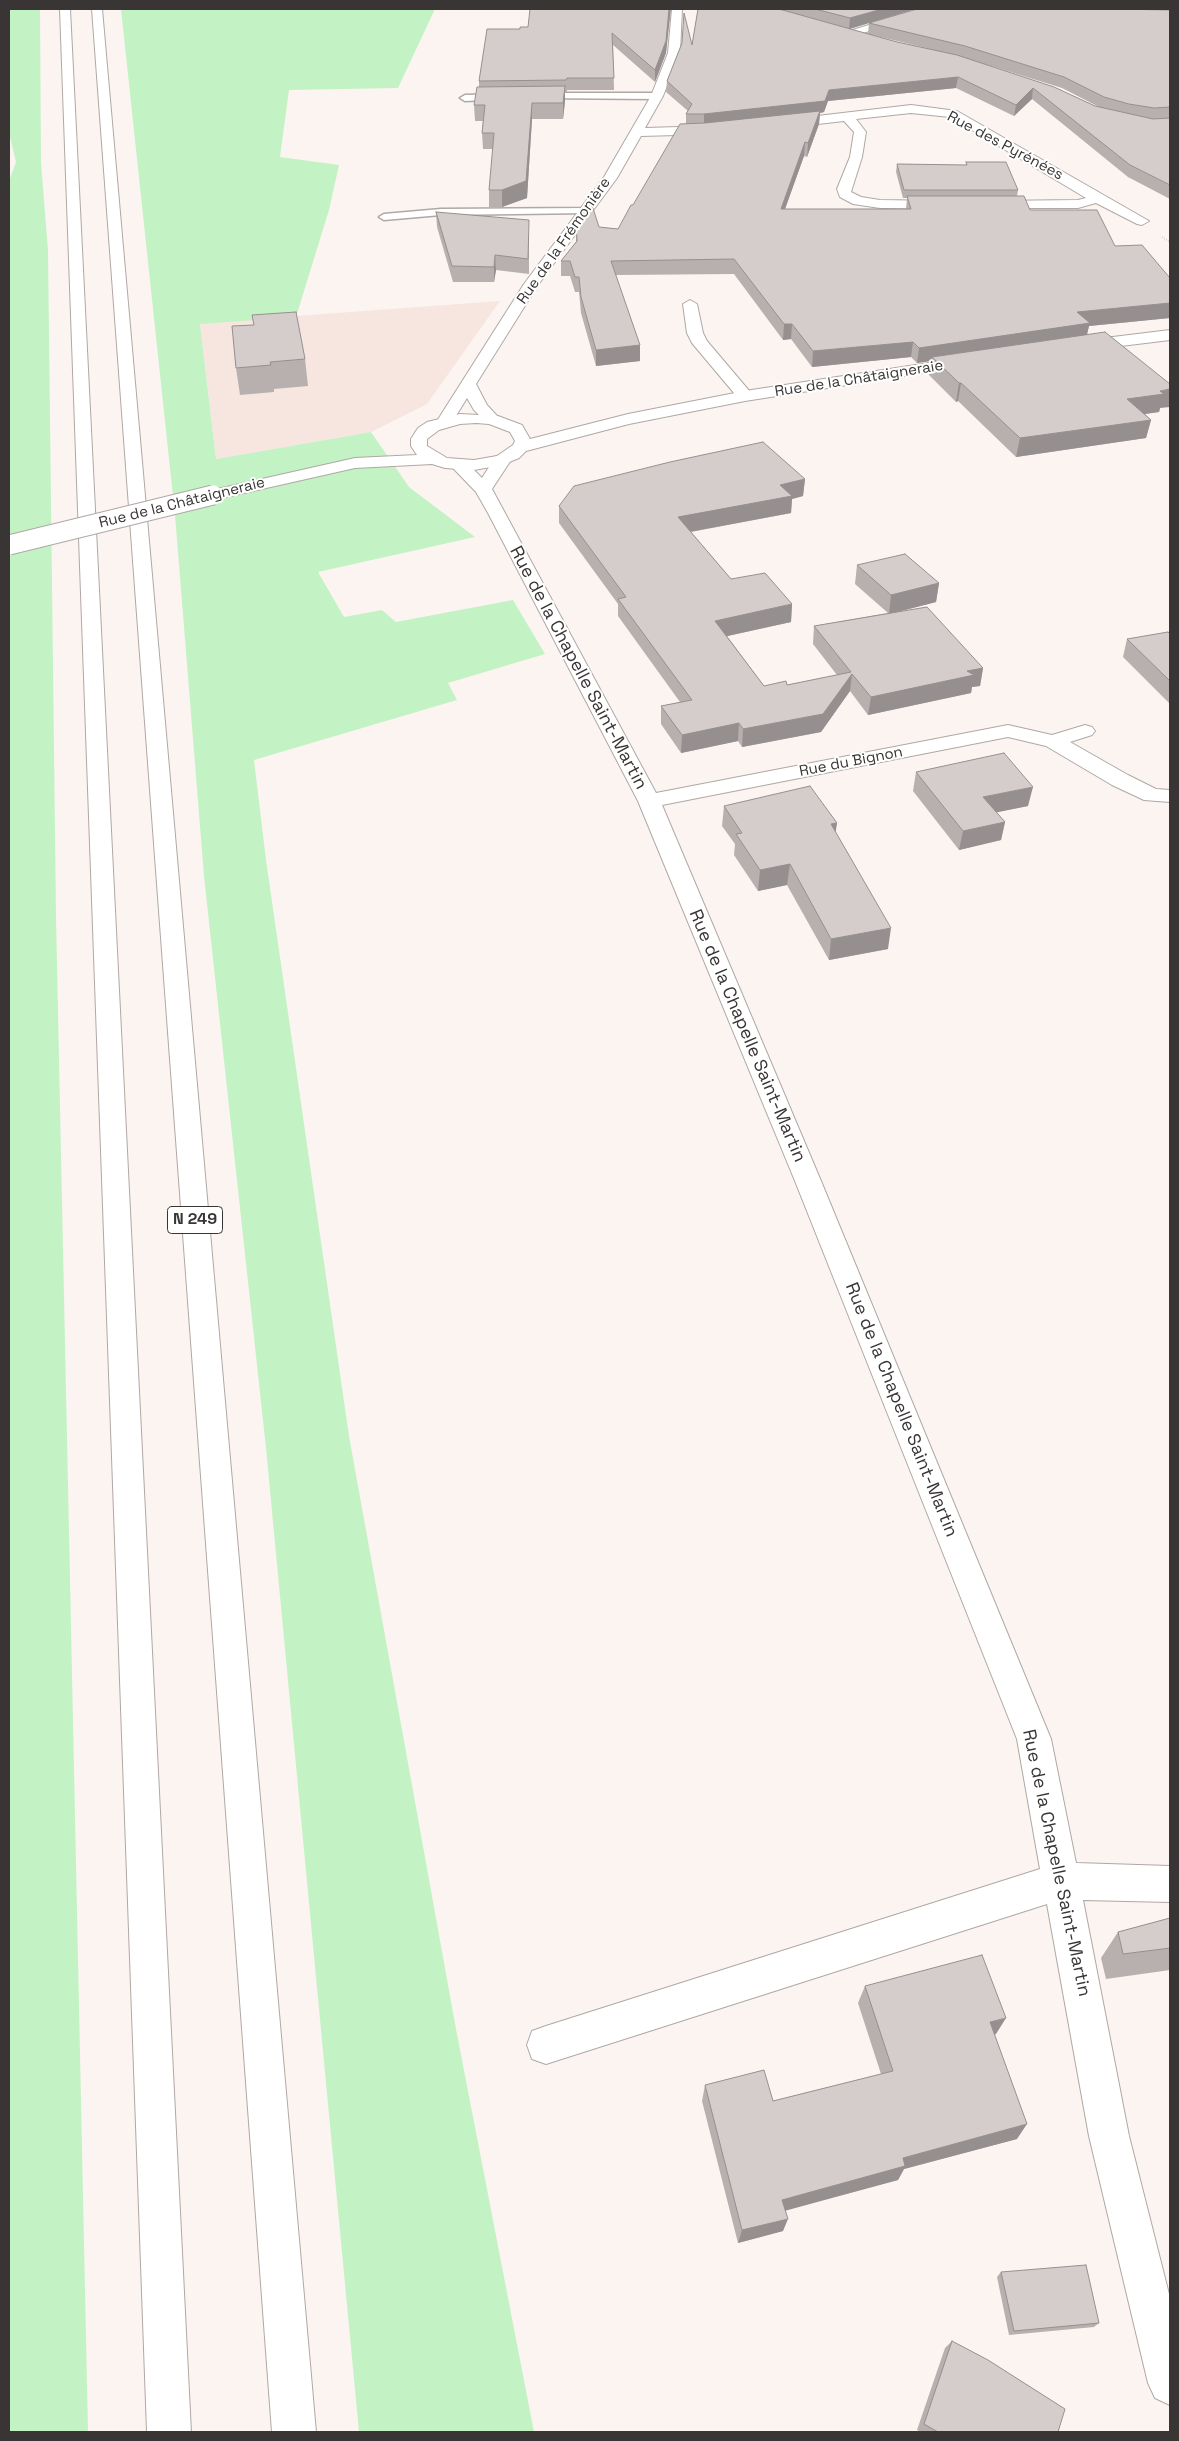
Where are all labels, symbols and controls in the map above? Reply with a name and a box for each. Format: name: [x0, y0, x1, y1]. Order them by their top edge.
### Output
street label: Rue des Pyrénées: [944, 108, 1066, 184]
street label: Rue de la Frémonière: [513, 174, 615, 308]
street label: Rue de la Châtaigneraie: [773, 357, 945, 401]
street label: Rue de la Châtaigneraie: [97, 474, 267, 532]
street label: Rue de la Chapelle Saint-Martin: [505, 543, 651, 793]
street label: Rue du Bignon: [798, 743, 904, 781]
street label: Rue de la Chapelle Saint-Martin: [684, 906, 810, 1166]
road number: N 249: [168, 1206, 222, 1234]
street label: Rue de la Chapelle Saint-Martin: [840, 1280, 962, 1540]
street label: Rue de la Chapelle Saint-Martin: [1017, 1728, 1095, 1998]

